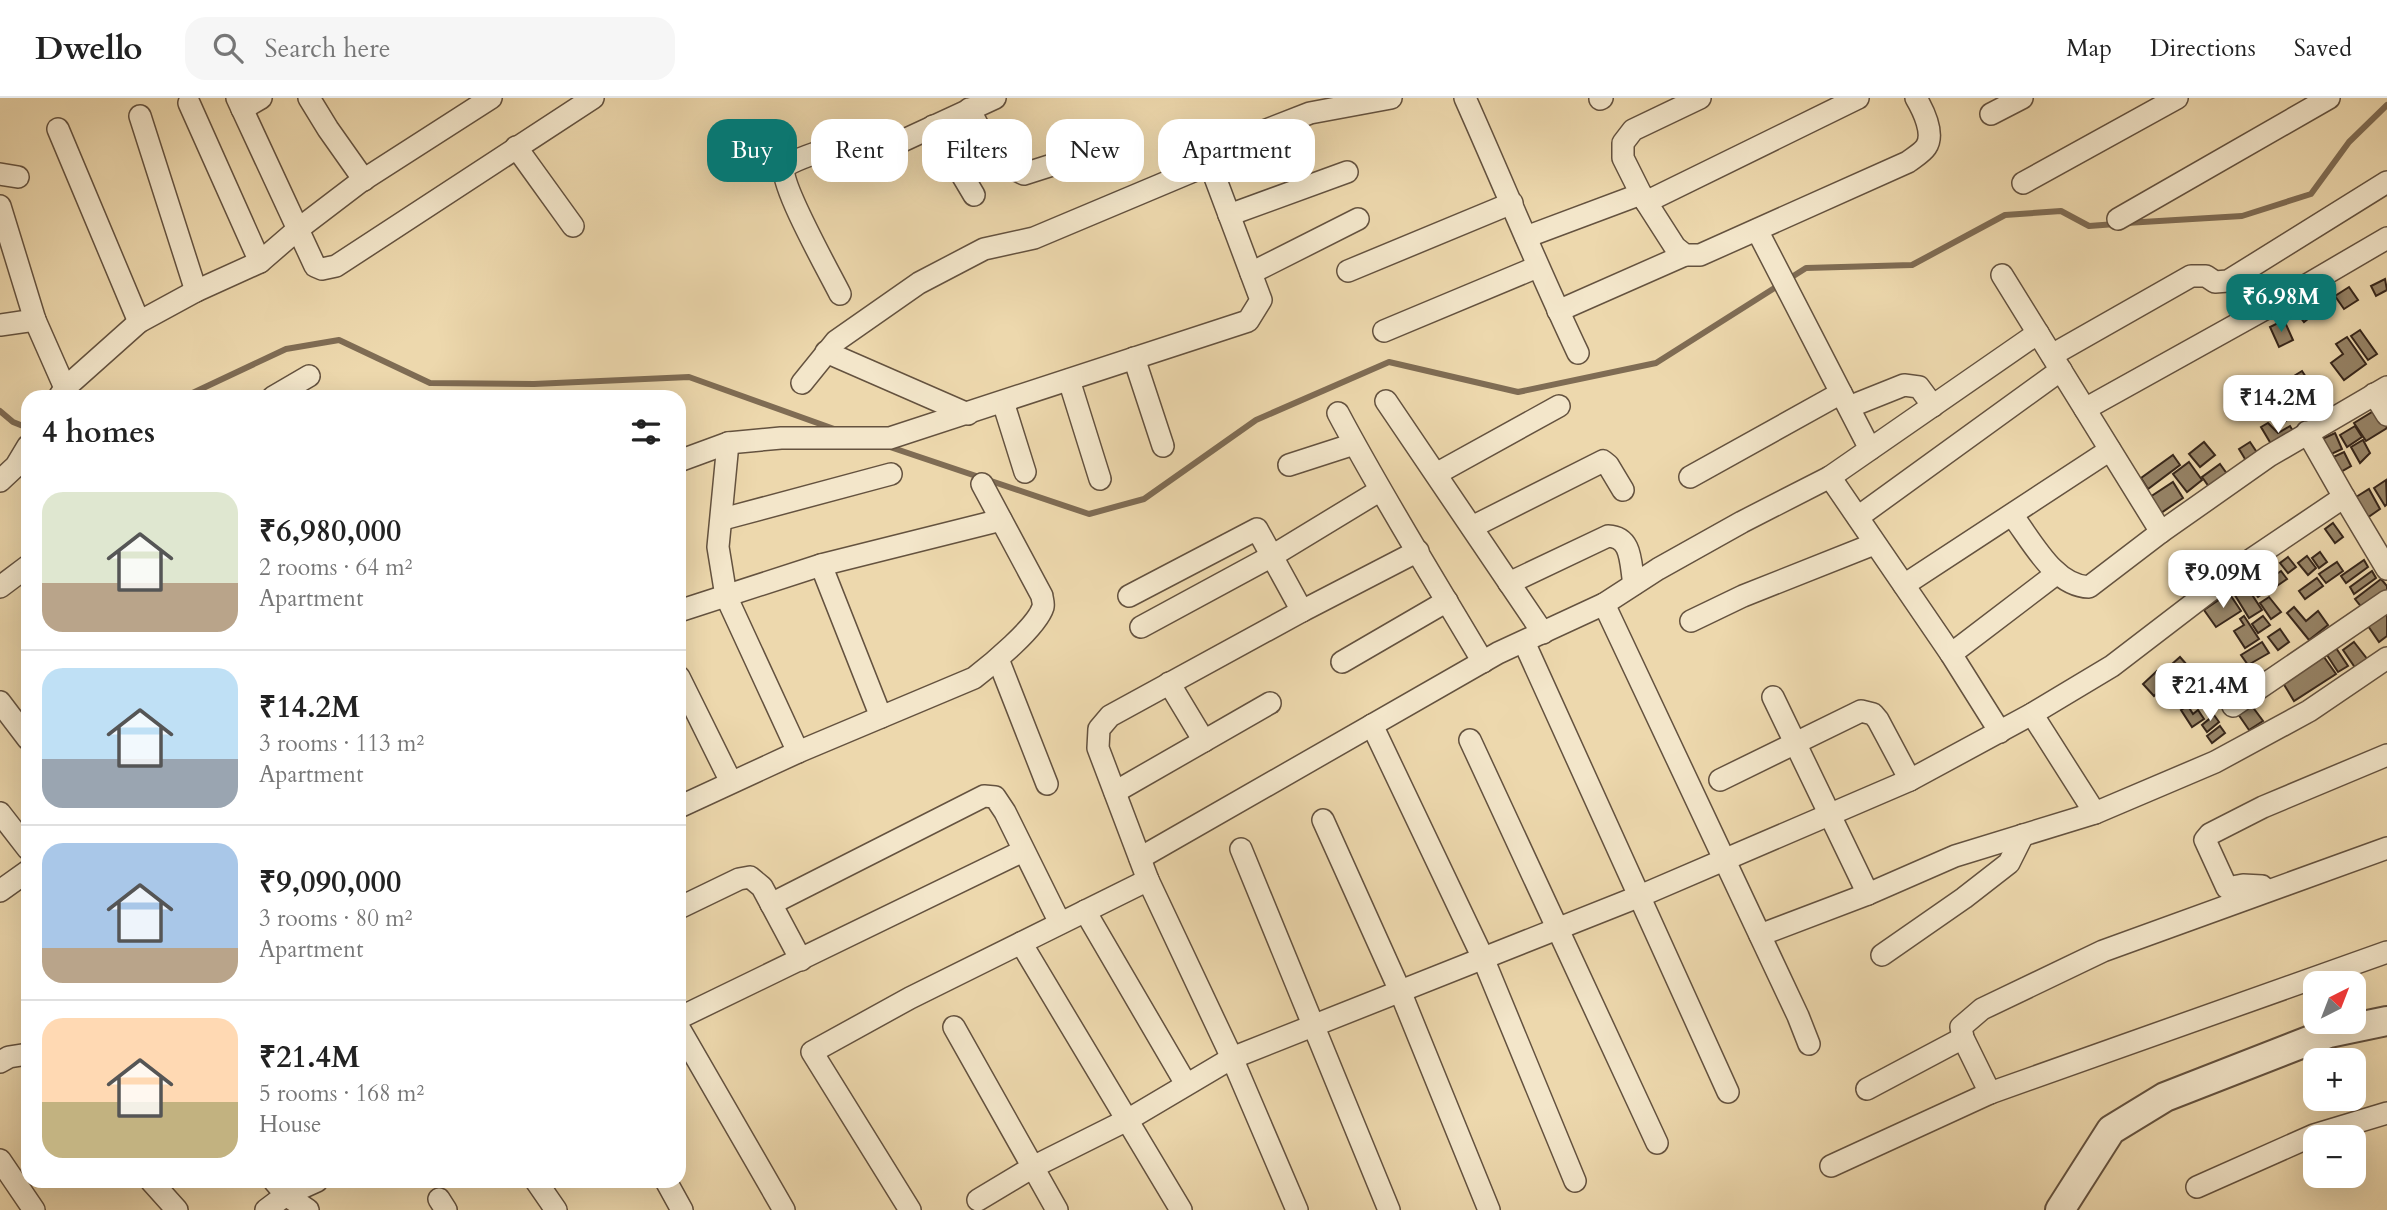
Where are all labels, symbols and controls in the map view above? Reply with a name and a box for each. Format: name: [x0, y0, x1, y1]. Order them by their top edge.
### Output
search box: [185, 17, 675, 80]
text: Dwello: [35, 26, 143, 71]
icon: search: [209, 29, 247, 67]
text: Search here: [265, 31, 391, 66]
text: Map: [2066, 32, 2112, 65]
text: Directions: [2150, 32, 2256, 65]
text: Saved: [2294, 32, 2352, 65]
chip: Buy: [707, 119, 797, 182]
chip: Rent: [811, 119, 908, 182]
chip: Filters: [922, 119, 1032, 182]
chip: New: [1046, 119, 1144, 182]
chip: Apartment: [1158, 119, 1315, 182]
pin: ₹6.98M: [2224, 274, 2338, 334]
text: ₹6.98M: [2242, 281, 2320, 312]
pin: ₹14.2M: [2221, 376, 2335, 435]
text: ₹14.2M: [2239, 382, 2317, 413]
text: 4 homes: [42, 412, 155, 453]
icon: filters: [627, 413, 665, 451]
text: ₹6,980,000: [259, 511, 401, 552]
icon: home: [98, 520, 182, 604]
pin: ₹9.09M: [2166, 550, 2280, 610]
text: 2 rooms · 64 m²: [259, 552, 412, 583]
text: ₹9.09M: [2184, 557, 2262, 588]
text: Apartment: [259, 583, 363, 614]
pin: ₹21.4M: [2153, 664, 2267, 723]
text: ₹21.4M: [2171, 670, 2249, 701]
text: ₹14.2M: [259, 687, 360, 728]
icon: home: [98, 696, 182, 780]
text: 3 rooms · 113 m²: [259, 728, 424, 759]
text: Apartment: [259, 759, 363, 790]
text: ₹9,090,000: [259, 862, 401, 903]
icon: home: [98, 871, 182, 955]
text: 3 rooms · 80 m²: [259, 903, 412, 934]
text: Apartment: [259, 934, 363, 965]
north arrow: [2303, 971, 2366, 1034]
map controls: [2303, 971, 2366, 1188]
text: ₹21.4M: [259, 1037, 360, 1078]
icon: home: [98, 1046, 182, 1130]
button: +: [2303, 1048, 2366, 1111]
text: 5 rooms · 168 m²: [259, 1078, 424, 1109]
text: House: [259, 1109, 321, 1140]
button: −: [2303, 1125, 2366, 1188]

